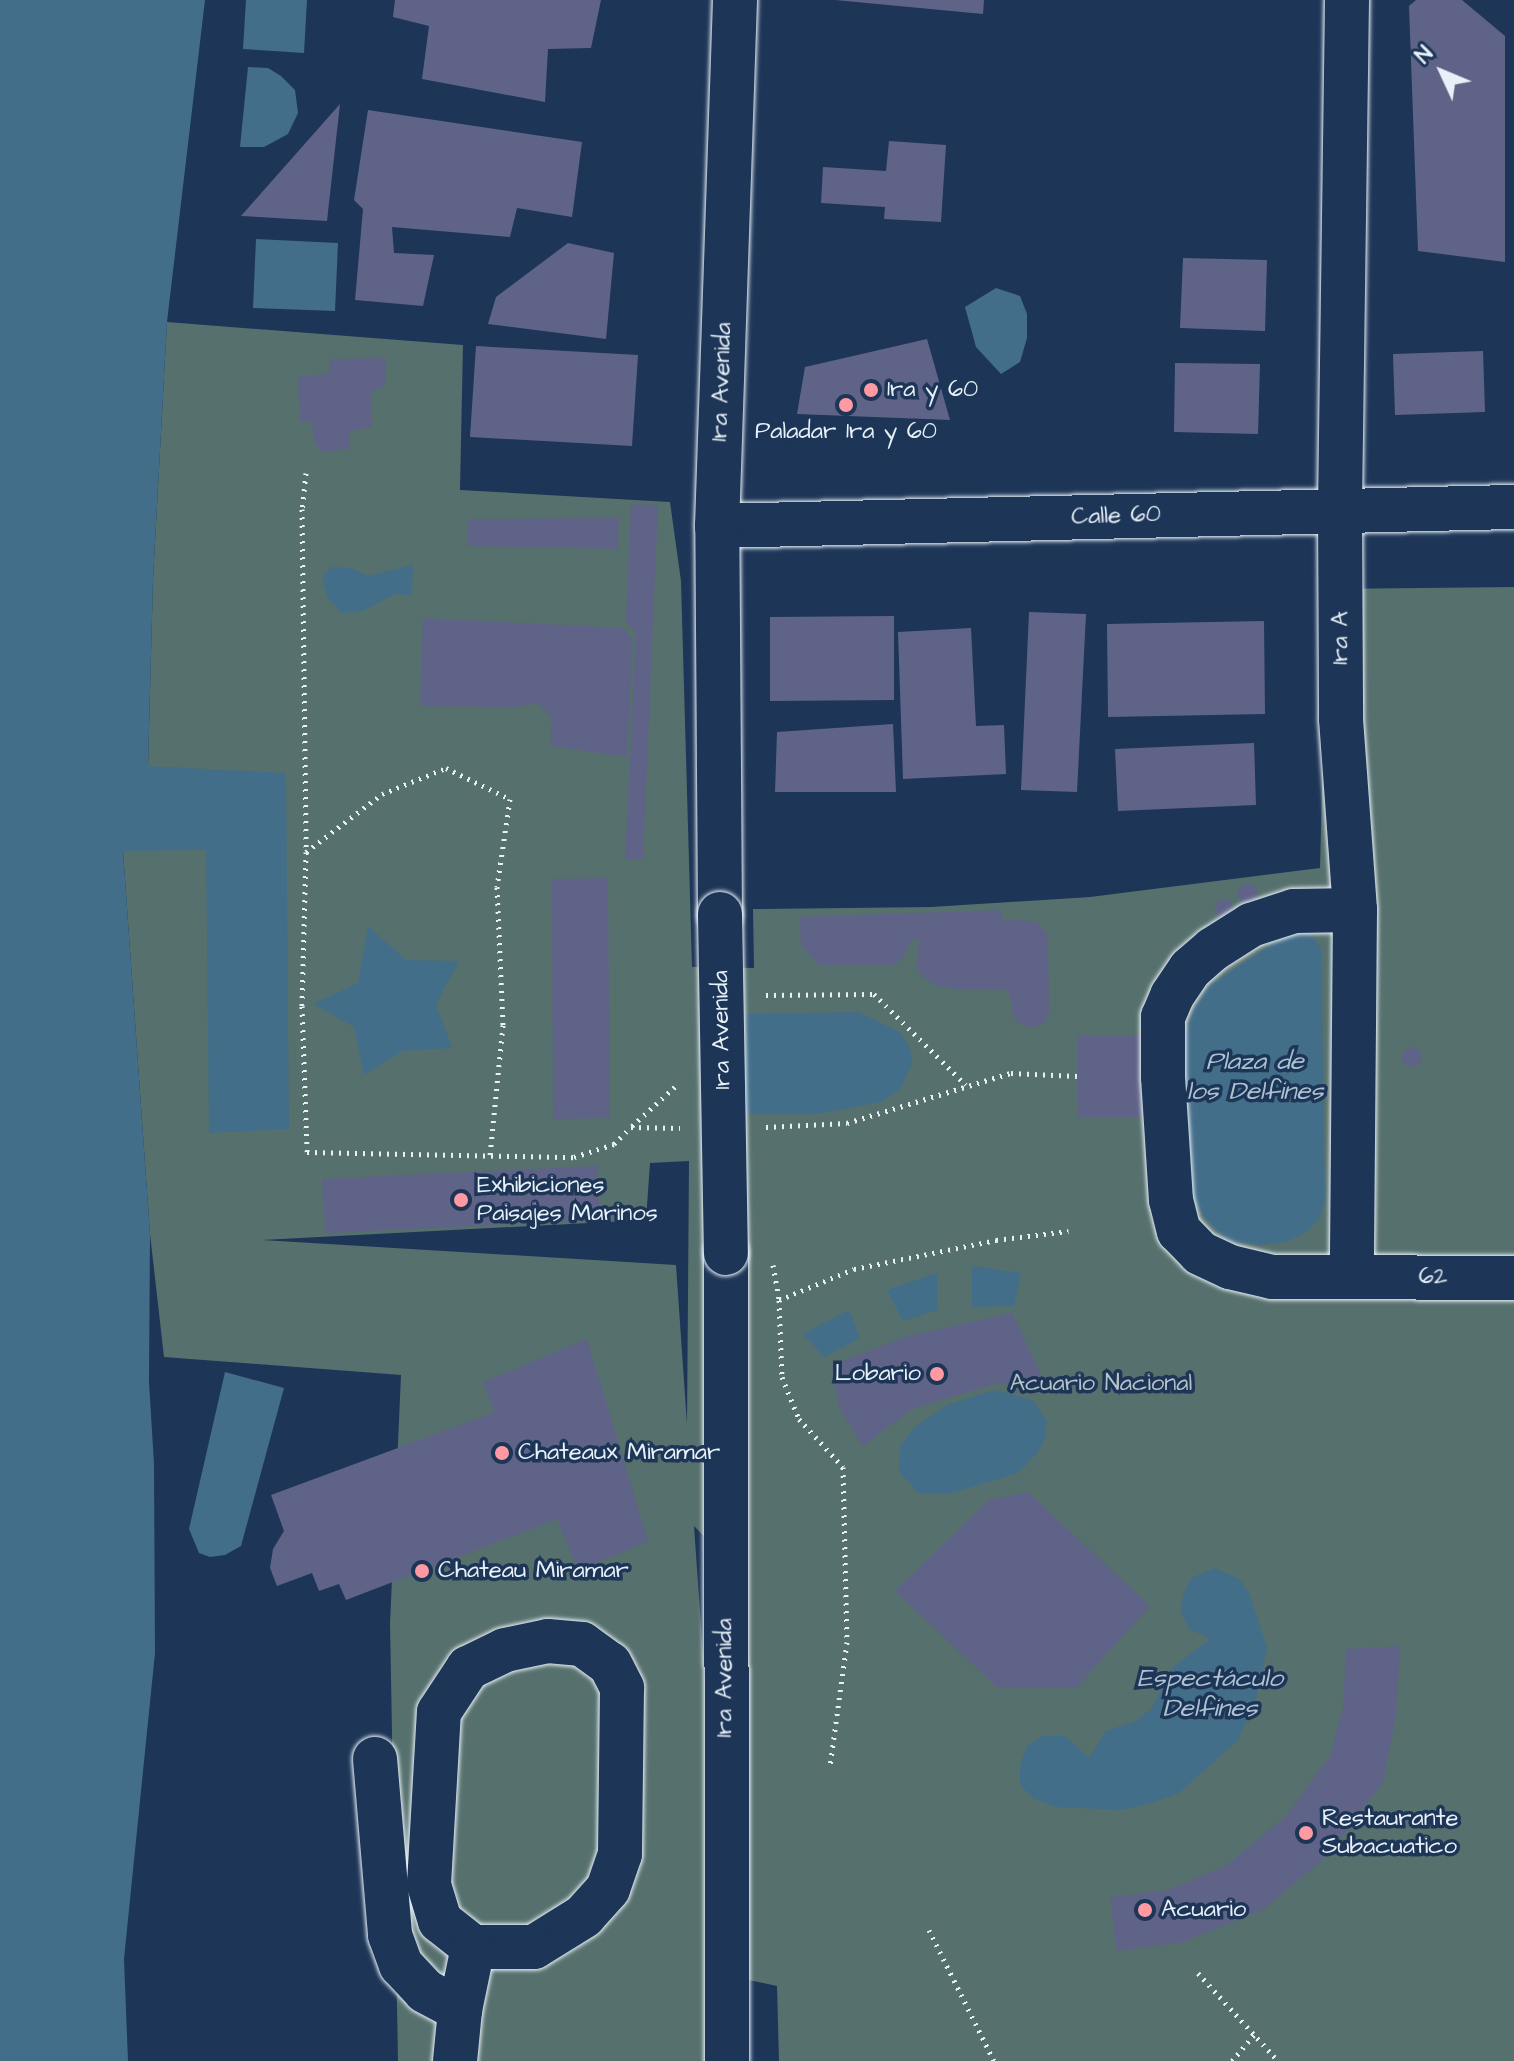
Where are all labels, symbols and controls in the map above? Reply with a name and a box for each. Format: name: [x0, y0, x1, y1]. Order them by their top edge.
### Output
north arrow: [1402, 32, 1482, 112]
text: N: [1408, 39, 1440, 71]
street label: 1ra Avenida: [706, 322, 738, 442]
place label: 1ra y 60: [887, 376, 978, 404]
marker: 1ra y 60: [862, 381, 880, 399]
marker: Paladar 1ra y 60: [837, 396, 855, 414]
place label: Paladar 1ra y 60: [755, 418, 937, 446]
street label: Calle 60: [1071, 500, 1161, 532]
street label: 1ra A: [1327, 611, 1355, 665]
street label: 1ra Avenida: [707, 970, 737, 1090]
water label: Plaza de los Delfines: [1187, 1046, 1323, 1108]
place label: Exhibiciones Paisajes Marinos: [477, 1172, 658, 1228]
marker: Exhibiciones Paisajes Marinos: [452, 1191, 470, 1209]
street label: 62: [1418, 1262, 1448, 1292]
place label: Lobario: [835, 1360, 921, 1388]
marker: Lobario: [928, 1365, 946, 1383]
park label: Acuario Nacional: [1010, 1370, 1192, 1398]
place label: Chateaux Miramar: [518, 1439, 720, 1467]
marker: Chateaux Miramar: [493, 1444, 511, 1462]
place label: Chateau Miramar: [438, 1557, 629, 1585]
marker: Chateau Miramar: [413, 1562, 431, 1580]
street label: 1ra Avenida: [711, 1618, 739, 1738]
water label: Espectáculo Delfines: [1137, 1663, 1283, 1724]
place label: Restaurante Subacuatico: [1322, 1805, 1458, 1861]
marker: Restaurante Subacuatico: [1297, 1824, 1315, 1842]
place label: Acuario: [1161, 1896, 1246, 1924]
marker: Acuario: [1136, 1901, 1154, 1919]

